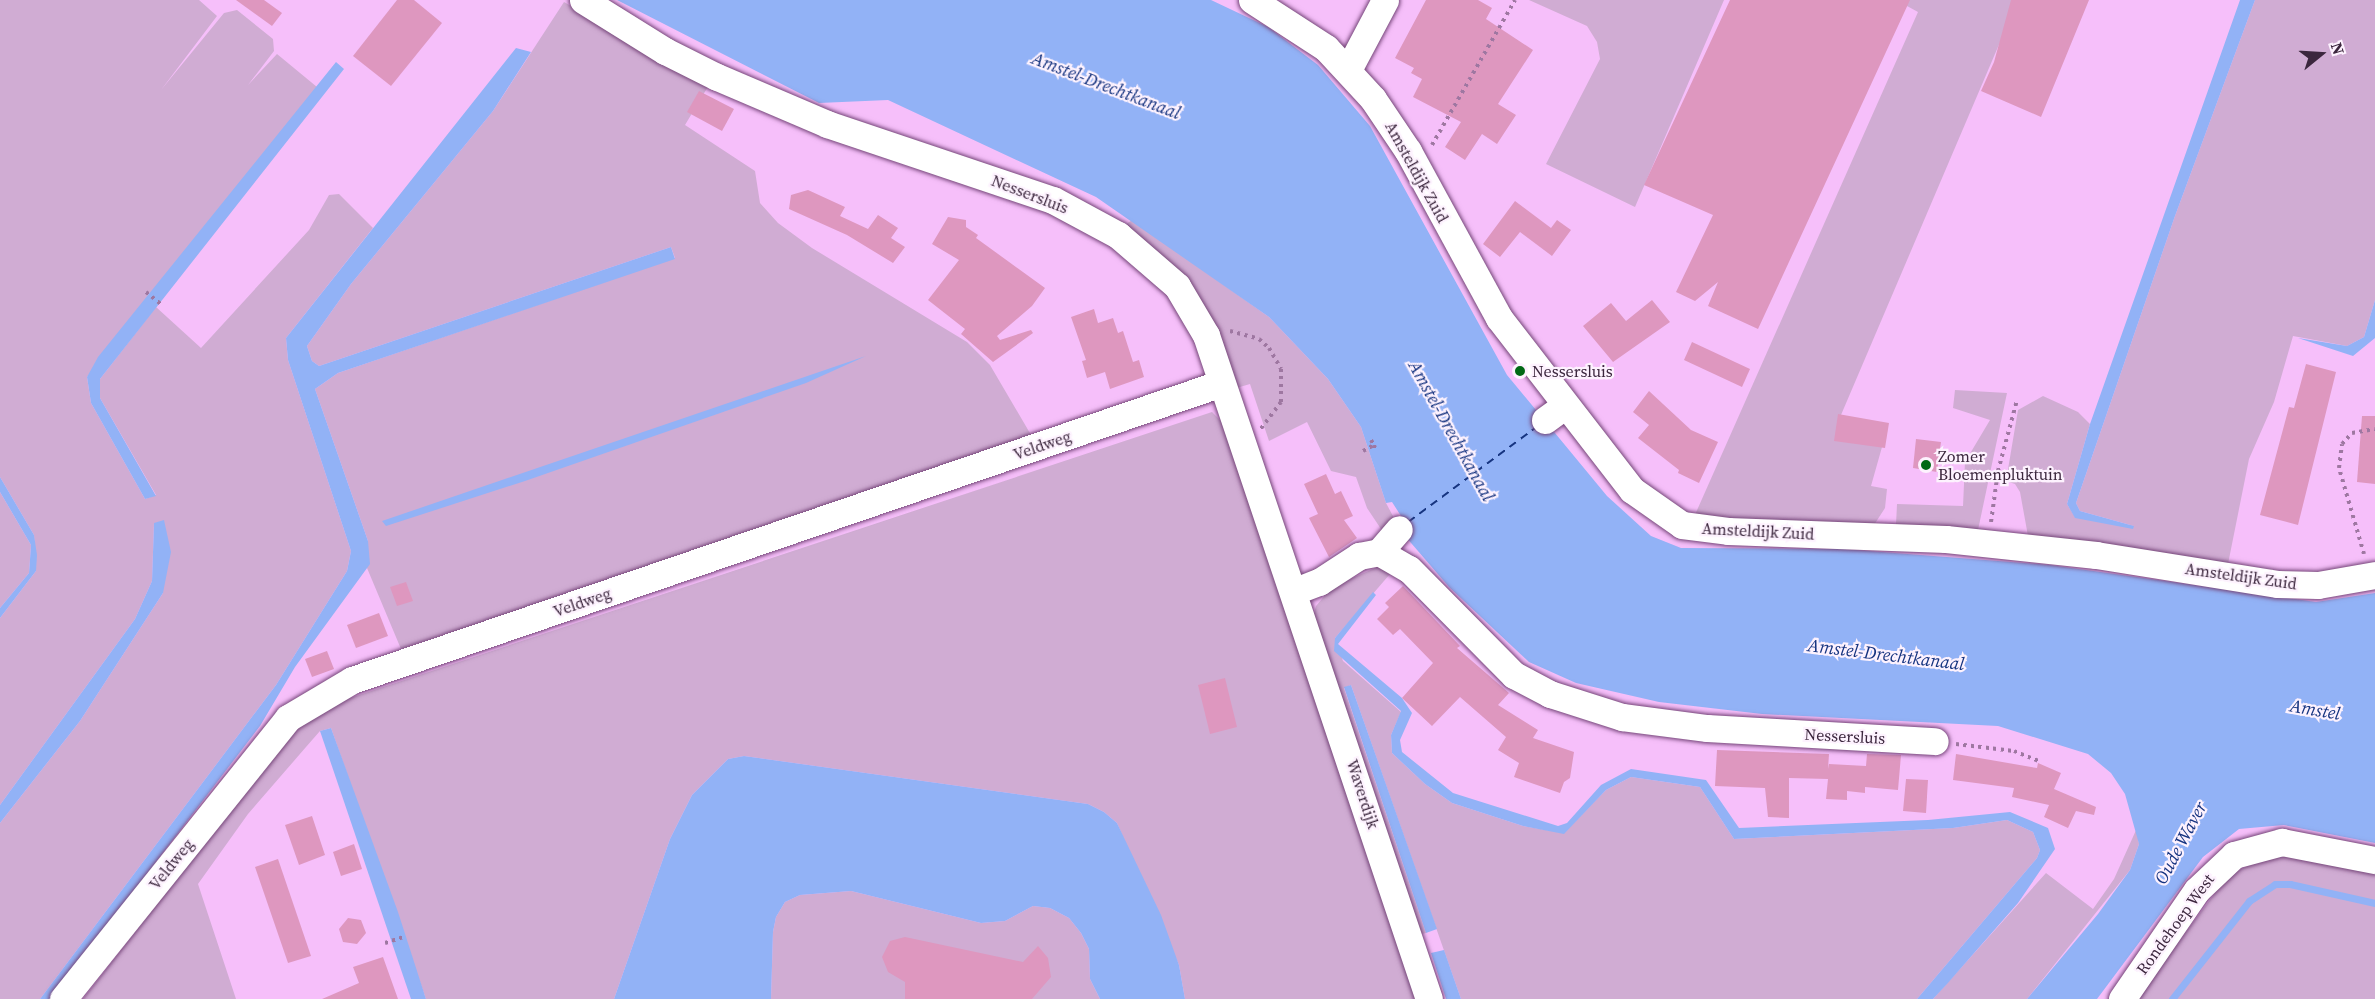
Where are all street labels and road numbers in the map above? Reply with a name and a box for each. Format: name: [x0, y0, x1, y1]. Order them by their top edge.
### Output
street label: Amsteldijk Zuid: [1381, 118, 1453, 226]
street label: Nessersluis: [989, 171, 1071, 217]
street label: Veldweg: [1011, 426, 1073, 464]
street label: Amsteldijk Zuid: [1701, 518, 1815, 544]
street label: Amsteldijk Zuid: [2184, 559, 2298, 593]
street label: Veldweg: [551, 583, 613, 621]
street label: Nessersluis: [1804, 724, 1886, 748]
street label: Waverdijk: [1343, 757, 1383, 831]
street label: Veldweg: [145, 835, 197, 893]
street label: Rondehoep West: [2132, 870, 2218, 978]

